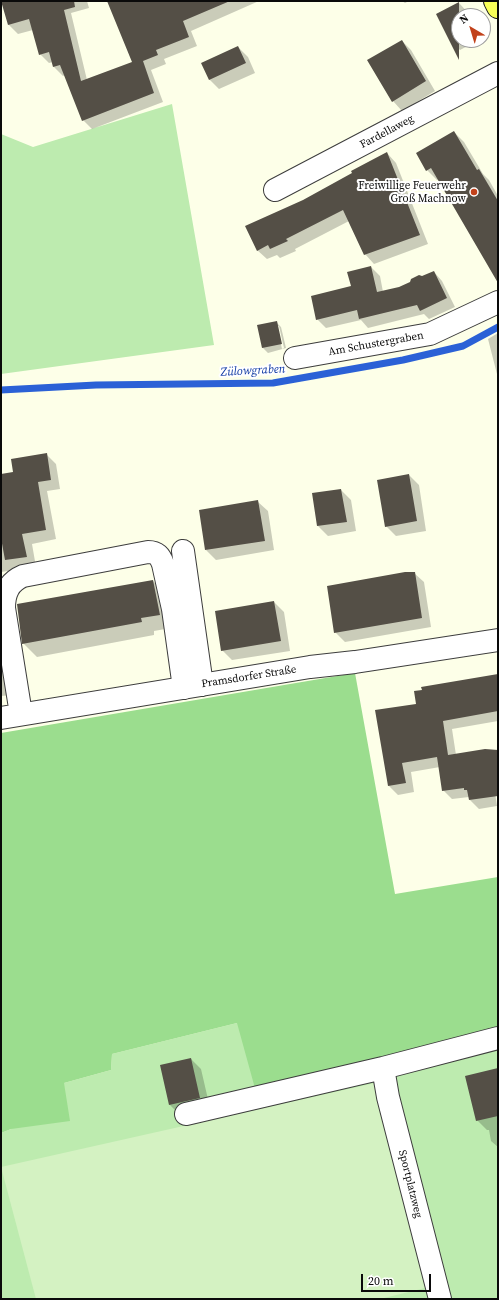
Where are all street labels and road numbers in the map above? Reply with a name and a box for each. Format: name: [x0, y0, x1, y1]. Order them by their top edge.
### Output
street label: Fardellaweg: [358, 112, 416, 152]
street label: Am Schustergraben: [327, 329, 425, 359]
street label: Pramsdorfer Straße: [201, 663, 297, 691]
street label: Sportplatzweg: [395, 1149, 425, 1219]

